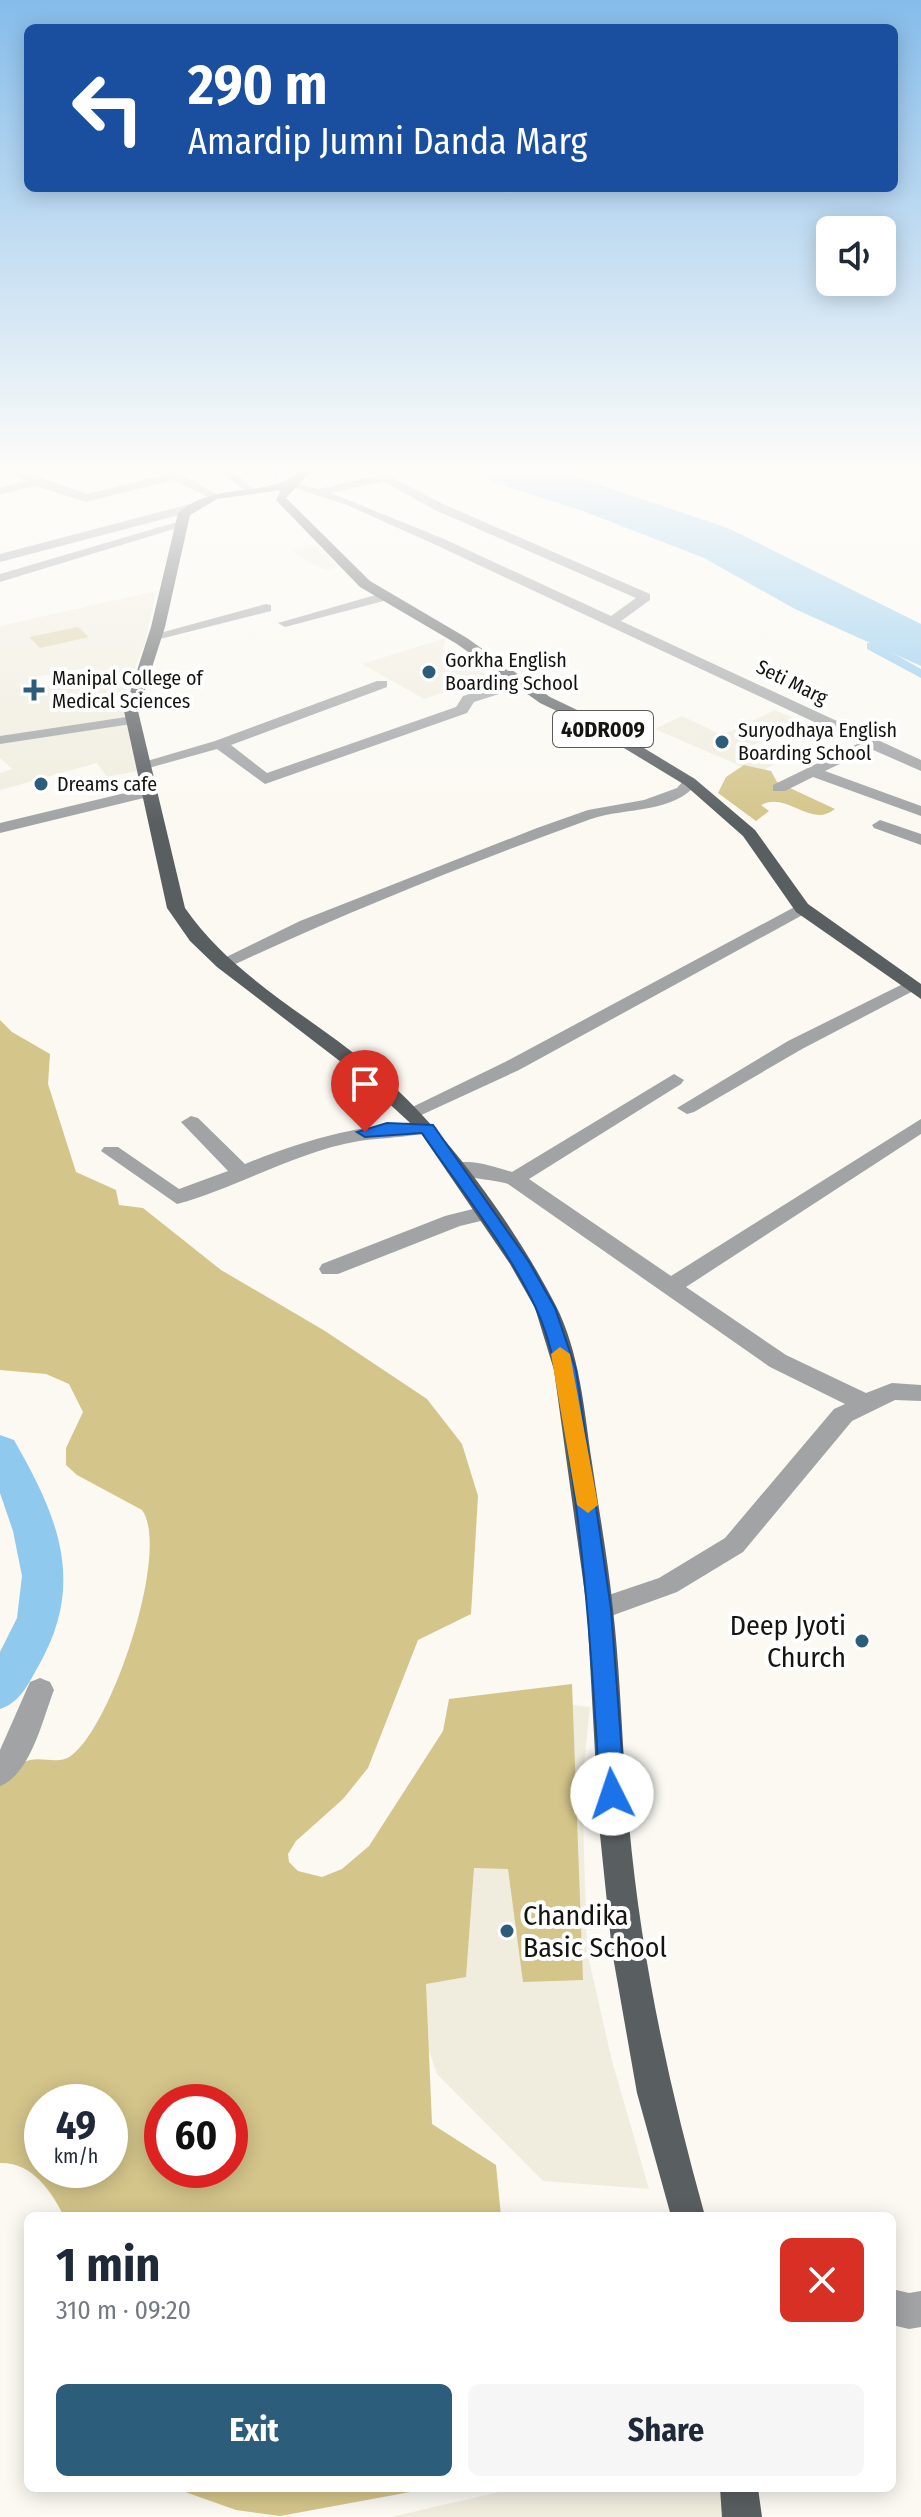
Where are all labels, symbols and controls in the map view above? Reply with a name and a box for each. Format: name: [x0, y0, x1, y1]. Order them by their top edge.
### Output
text: 290 m: [188, 52, 328, 119]
icon: left: [56, 56, 160, 160]
text: Amardip Jumni Danda Marg: [188, 120, 587, 164]
map controls: [816, 216, 896, 296]
button: sound: [816, 216, 896, 296]
place label: Gorkha English Boarding School: [445, 648, 578, 695]
street label: Seti Marg: [752, 655, 832, 710]
marker: Gorkha English Boarding School: [420, 663, 438, 681]
place label: Manipal College of Medical Sciences: [52, 666, 204, 713]
marker: Manipal College of Medical Sciences: [23, 679, 45, 701]
road number: 40DR009: [553, 711, 653, 747]
place label: Suryodhaya English Boarding School: [738, 718, 897, 765]
marker: Suryodhaya English Boarding School: [713, 733, 731, 751]
place label: Dreams cafe: [57, 772, 157, 796]
marker: Dreams cafe: [32, 775, 50, 793]
pin: [331, 1050, 399, 1132]
icon: arrive: [343, 1062, 387, 1106]
place label: Deep Jyoti Church: [730, 1609, 846, 1674]
marker: Deep Jyoti Church: [853, 1632, 871, 1650]
position arrow: [570, 1752, 654, 1836]
place label: Chandika Basic School: [523, 1899, 667, 1964]
marker: Chandika Basic School: [498, 1922, 516, 1940]
speed limit sign: 60: [144, 2084, 248, 2188]
text: 49: [56, 2102, 96, 2150]
text: km/h: [54, 2144, 98, 2168]
text: 1 min: [56, 2236, 161, 2294]
button: close: [780, 2238, 864, 2322]
text: 310 m · 09:20: [56, 2295, 191, 2326]
button: Exit: [56, 2384, 452, 2476]
button: Share: [468, 2384, 864, 2476]

